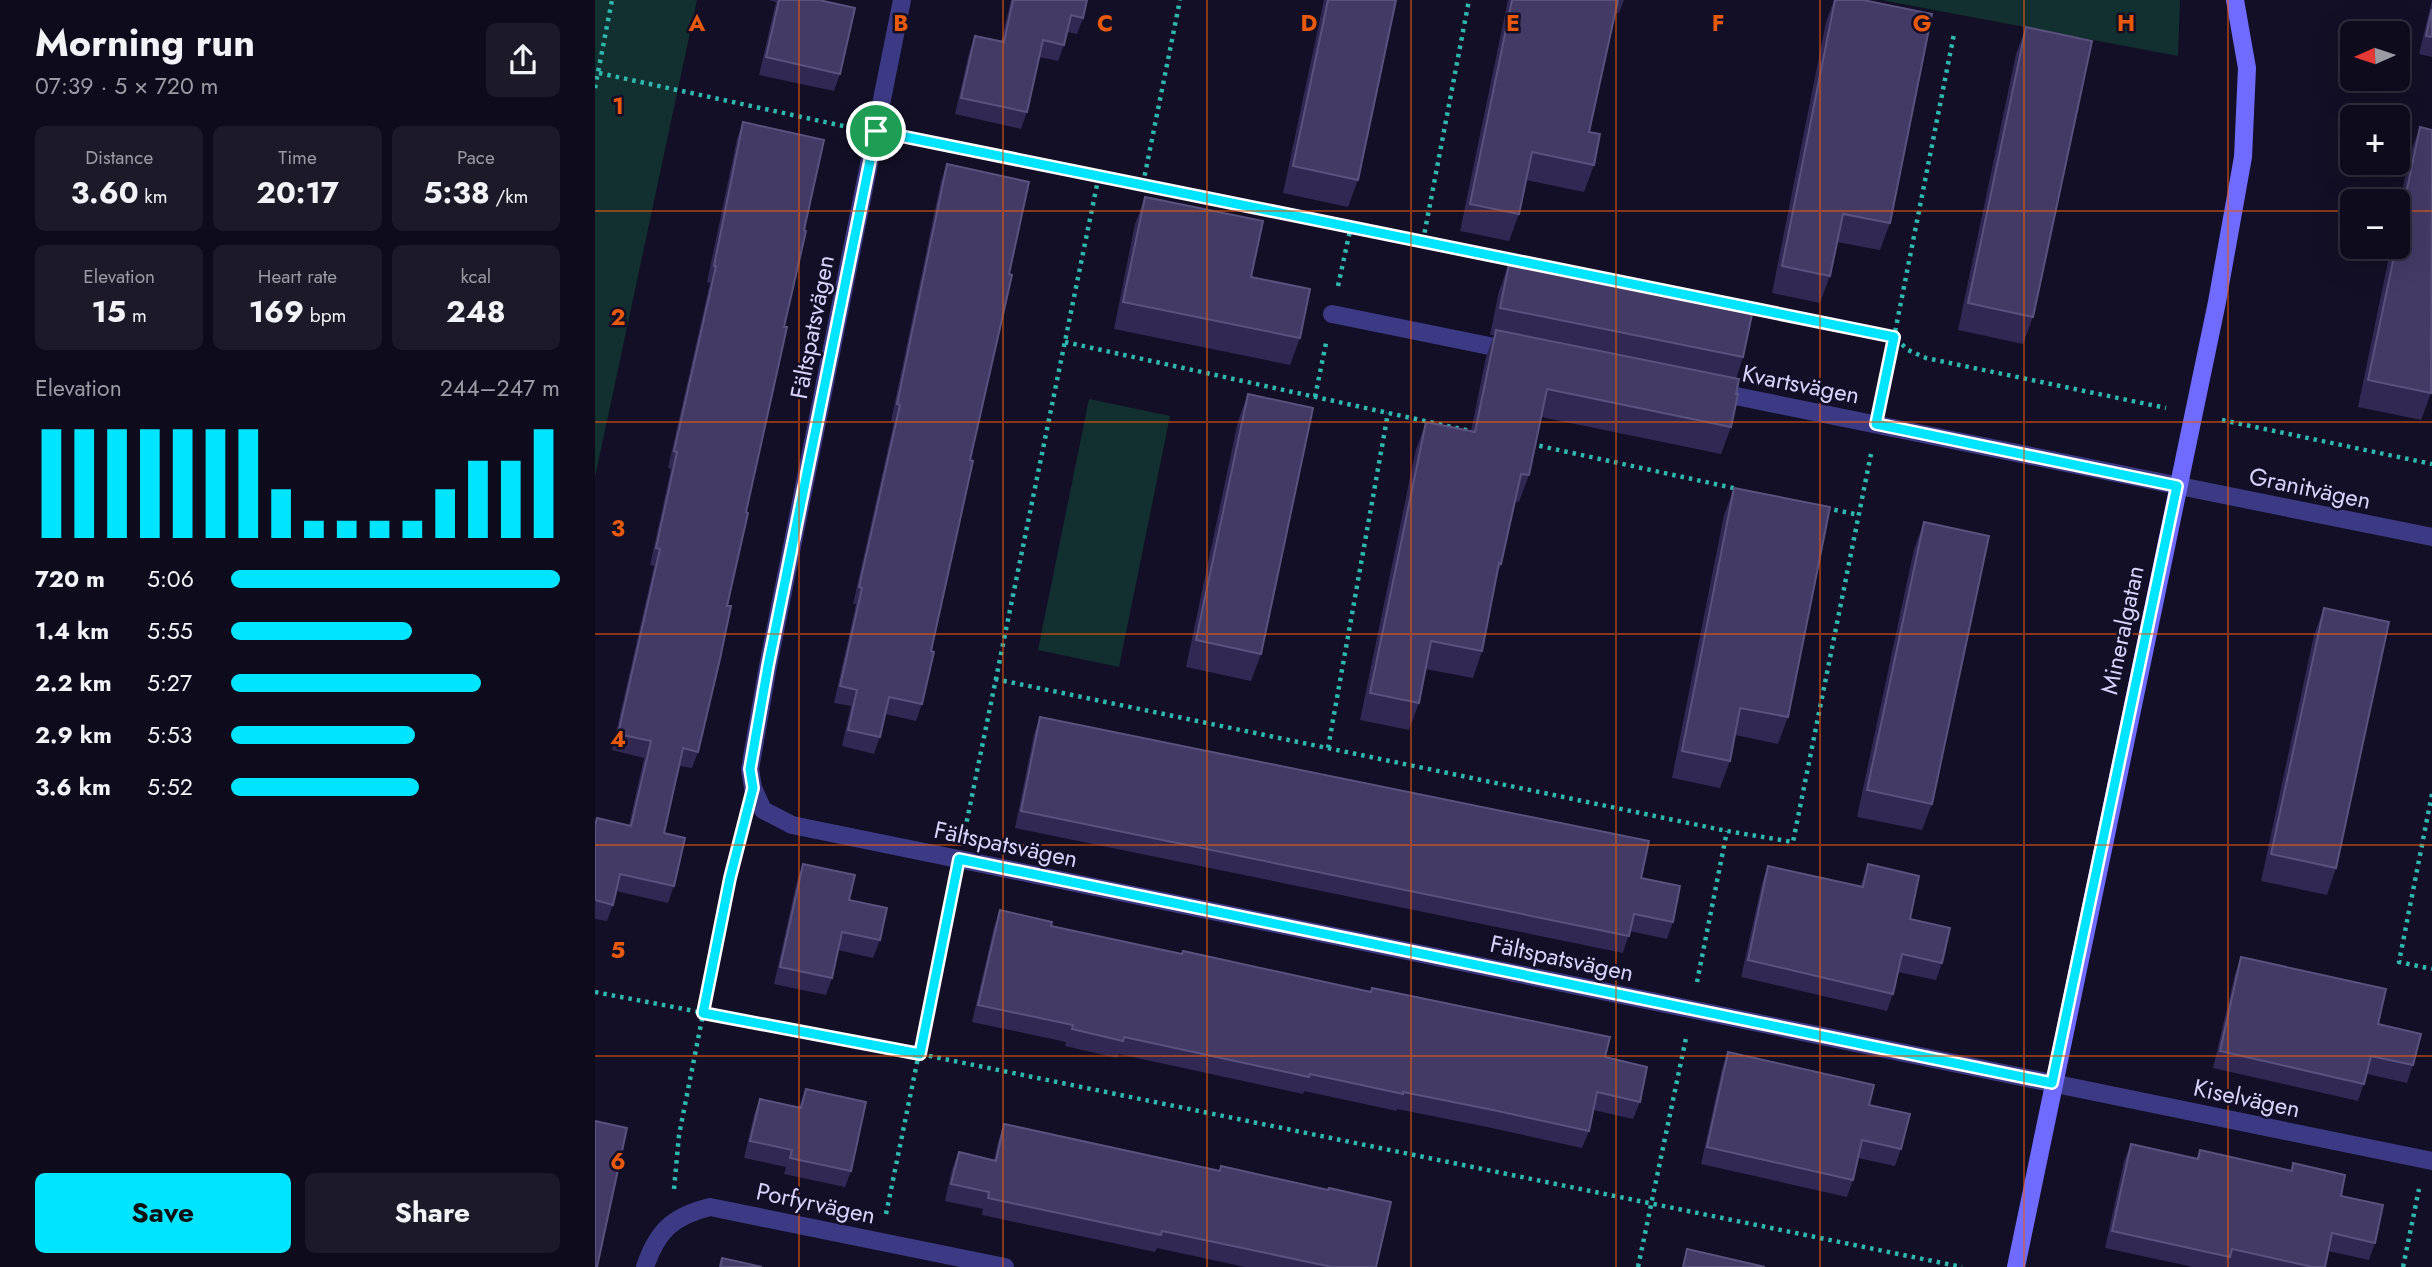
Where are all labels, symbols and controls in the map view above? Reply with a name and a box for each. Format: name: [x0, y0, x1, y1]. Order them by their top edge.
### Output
text: A: [688, 6, 706, 40]
text: B: [893, 6, 909, 40]
text: C: [1097, 6, 1113, 40]
text: D: [1301, 6, 1318, 40]
text: E: [1506, 6, 1520, 40]
text: F: [1712, 6, 1724, 40]
text: G: [1913, 6, 1931, 40]
text: H: [2117, 6, 2135, 40]
text: Morning run: [35, 15, 255, 70]
north arrow: [2340, 21, 2410, 91]
map controls: [2340, 21, 2410, 259]
button: share: [486, 23, 560, 97]
text: 07:39 · 5 × 720 m: [35, 69, 219, 103]
text: 1: [612, 89, 624, 123]
pin: [846, 101, 906, 161]
button: +: [2340, 105, 2410, 175]
icon: arrive: [857, 112, 895, 150]
text: Distance: [85, 144, 153, 171]
text: Time: [278, 144, 317, 171]
text: Pace: [457, 144, 495, 171]
text: 3.60: [71, 171, 139, 214]
text: 20:17: [256, 171, 339, 214]
text: 5:38: [423, 171, 490, 214]
text: km: [139, 183, 168, 210]
text: /km: [490, 183, 528, 210]
button: −: [2340, 189, 2410, 259]
street label: Fältspatsvägen: [781, 252, 843, 402]
text: Elevation: [83, 263, 155, 290]
text: Heart rate: [258, 263, 337, 290]
text: kcal: [460, 263, 491, 290]
text: 15: [92, 290, 126, 333]
text: 169: [249, 290, 304, 333]
text: 248: [446, 290, 506, 333]
text: 2: [610, 300, 626, 334]
text: m: [126, 302, 147, 329]
text: bpm: [304, 302, 346, 329]
street label: Kvartsvägen: [1739, 355, 1863, 413]
text: Elevation: [35, 371, 122, 405]
text: 244–247 m: [440, 371, 560, 405]
street label: Granitvägen: [2246, 458, 2374, 518]
text: 3: [611, 511, 625, 545]
text: 720 m: [35, 562, 105, 596]
text: 5:06: [147, 562, 194, 596]
street label: Mineralgatan: [2091, 562, 2153, 698]
text: 1.4 km: [35, 614, 109, 648]
text: 5:55: [147, 614, 193, 648]
text: 2.2 km: [35, 666, 112, 700]
text: 5:27: [147, 666, 192, 700]
text: 2.9 km: [35, 718, 112, 752]
text: 5:53: [147, 718, 192, 752]
text: 4: [610, 722, 626, 756]
text: 3.6 km: [35, 770, 111, 804]
text: 5:52: [147, 770, 193, 804]
street label: Fältspatsvägen: [931, 812, 1081, 876]
street label: Fältspatsvägen: [1487, 926, 1637, 990]
text: 5: [611, 933, 625, 967]
street label: Kiselvägen: [2190, 1070, 2304, 1126]
text: 6: [610, 1144, 626, 1178]
button: Save: [35, 1173, 291, 1253]
button: Share: [305, 1173, 560, 1253]
street label: Porfyrvägen: [753, 1173, 879, 1233]

